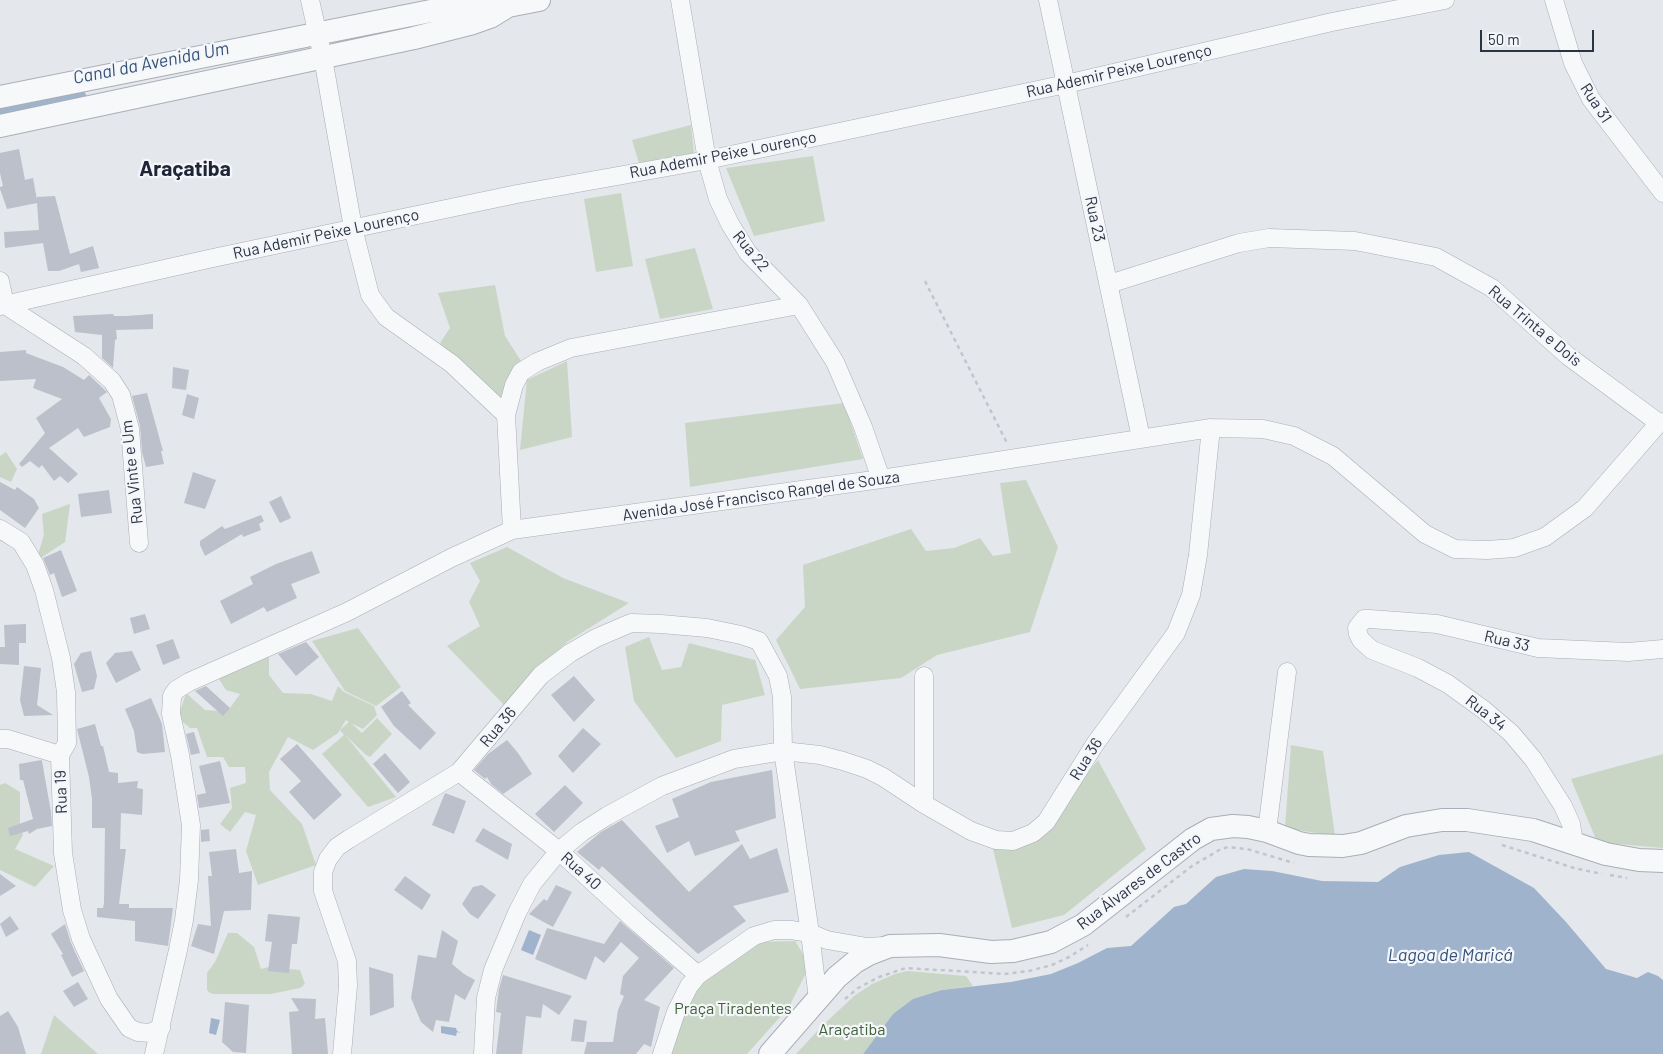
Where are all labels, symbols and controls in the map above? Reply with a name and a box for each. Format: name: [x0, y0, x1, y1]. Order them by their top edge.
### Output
scale bar: [1483, 20, 1597, 52]
text: 50 m: [1488, 30, 1520, 48]
water label: Canal da Avenida Um: [71, 37, 231, 89]
street label: Rua Ademir Peixe Lourenço: [1024, 40, 1214, 102]
street label: Rua 31: [1576, 80, 1616, 126]
street label: Rua Ademir Peixe Lourenço: [628, 127, 818, 183]
district label: Araçatiba: [139, 156, 231, 182]
street label: Rua 23: [1081, 194, 1109, 244]
street label: Rua Ademir Peixe Lourenço: [231, 205, 421, 263]
street label: Rua 22: [729, 227, 773, 275]
street label: Rua Trinta e Dois: [1484, 281, 1586, 371]
street label: Rua Vinte e Um: [117, 419, 147, 525]
street label: Avenida José Francisco Rangel de Souza: [621, 467, 901, 525]
street label: Rua 33: [1482, 626, 1532, 656]
street label: Rua 34: [1462, 691, 1510, 735]
street label: Rua 36: [476, 703, 520, 751]
street label: Rua 36: [1066, 734, 1106, 784]
street label: Rua 19: [51, 770, 71, 814]
street label: Rua Álvares de Castro: [1073, 828, 1205, 934]
street label: Rua 40: [557, 848, 605, 894]
water label: Lagoa de Maricá: [1388, 944, 1512, 966]
park label: Praça Tiradentes: [674, 999, 792, 1019]
park label: Araçatiba: [819, 1020, 885, 1040]

